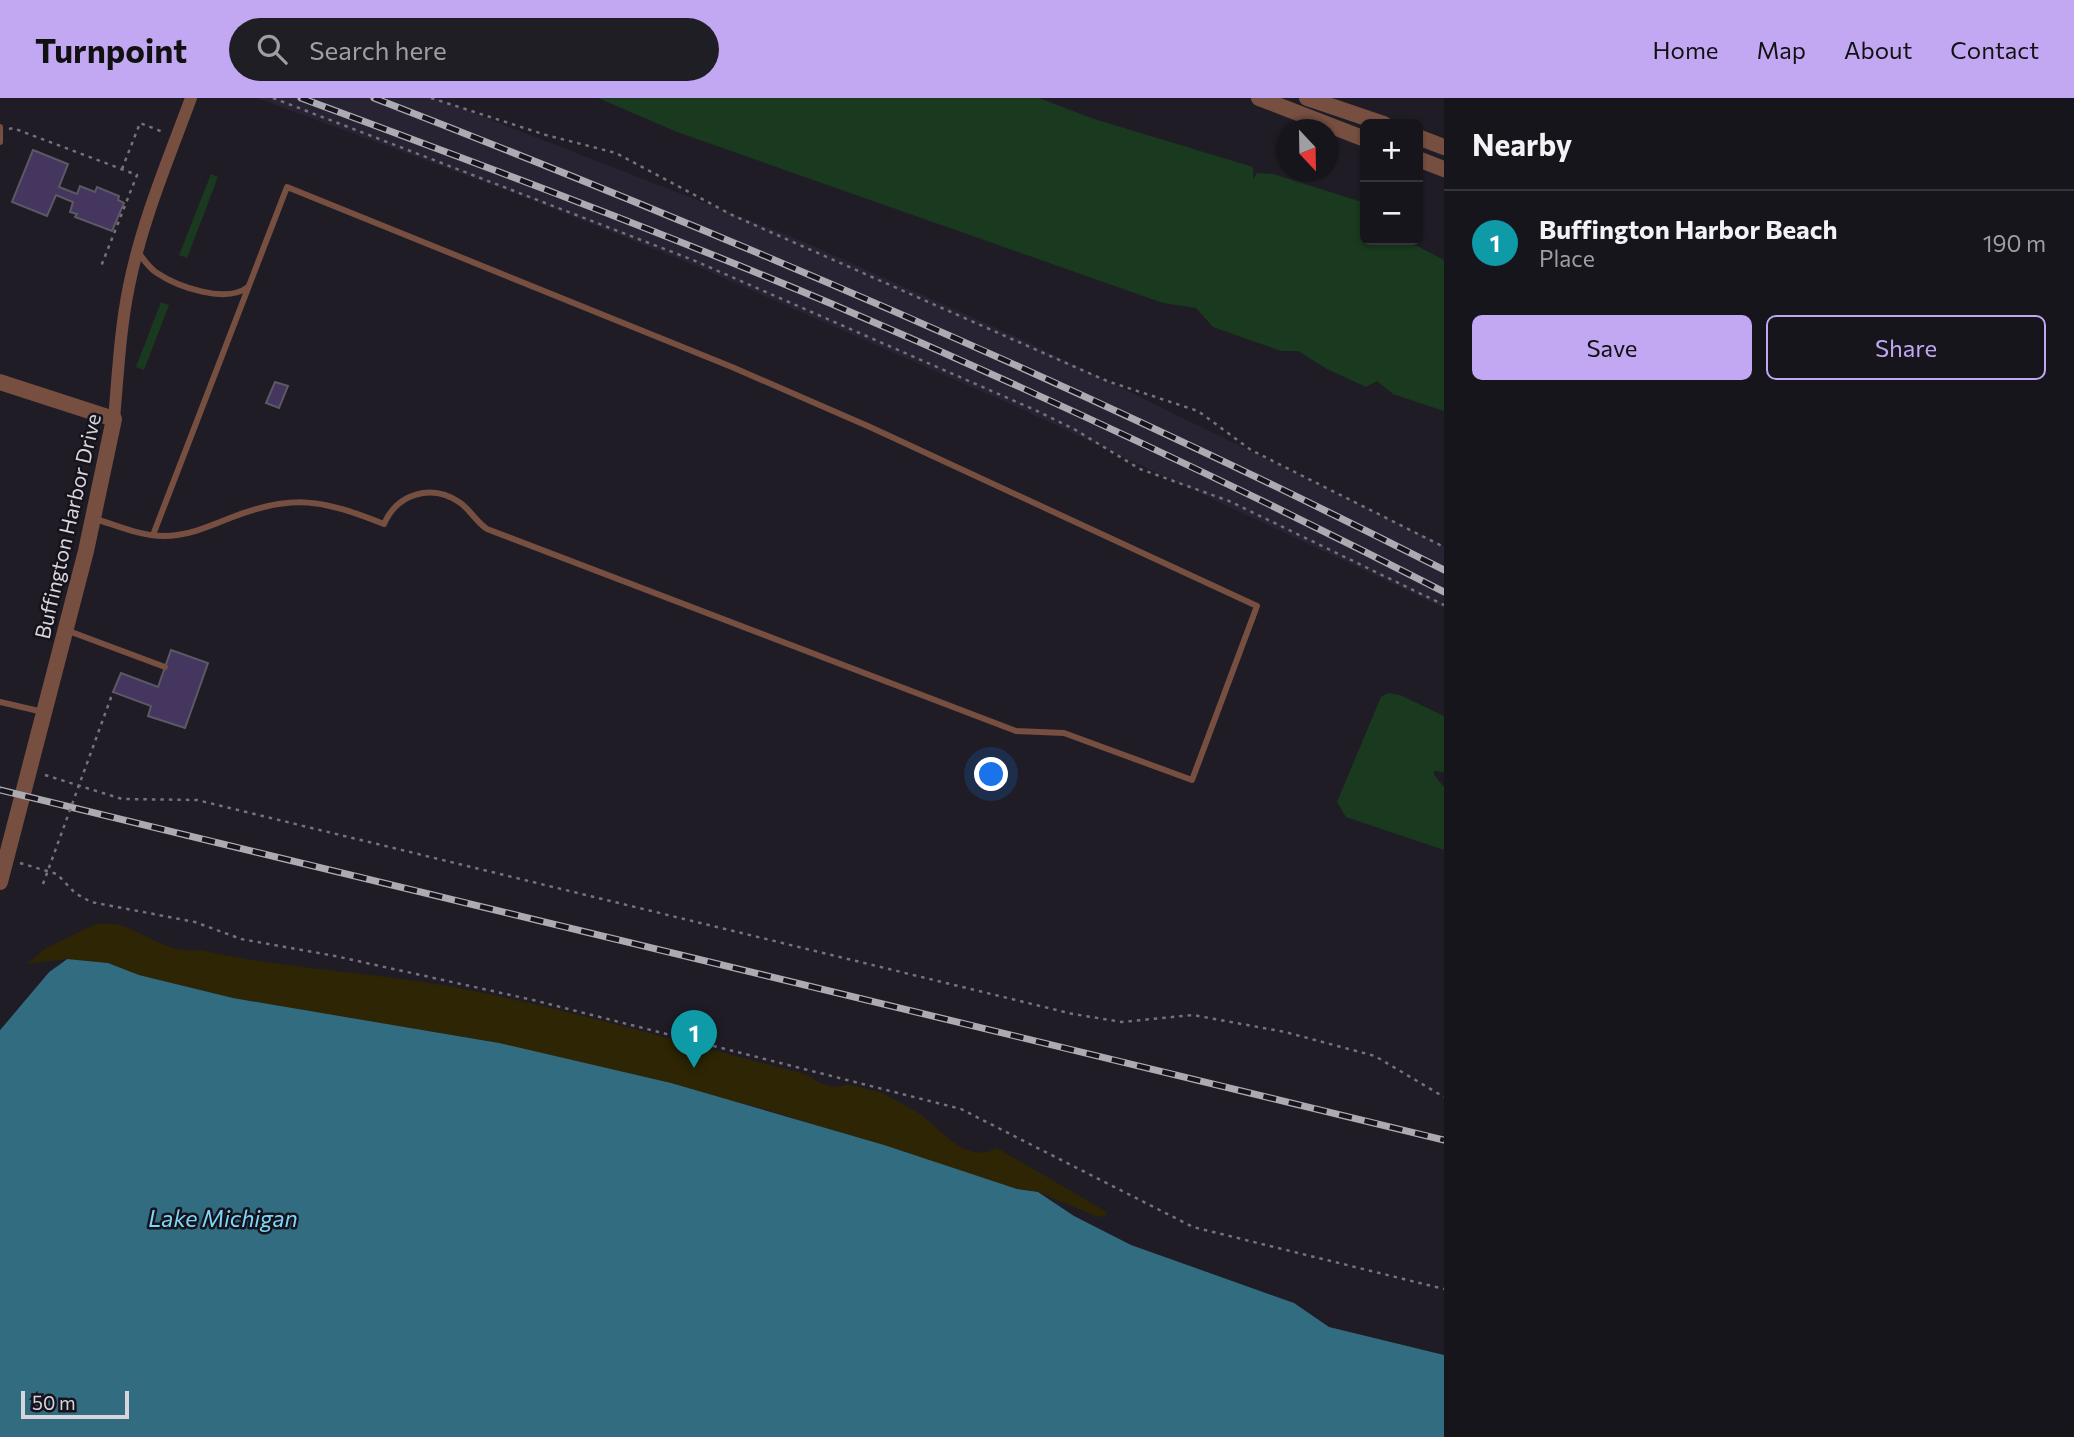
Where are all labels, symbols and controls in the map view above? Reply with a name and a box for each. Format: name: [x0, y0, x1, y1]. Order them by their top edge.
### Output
search box: [229, 18, 719, 81]
text: Turnpoint: [35, 29, 187, 70]
icon: search: [253, 30, 291, 68]
text: Search here: [309, 34, 447, 65]
text: Home: [1653, 35, 1719, 64]
text: Map: [1757, 35, 1806, 64]
text: About: [1844, 35, 1912, 64]
text: Contact: [1950, 35, 2039, 64]
north arrow: [1276, 119, 1339, 182]
map controls: [1360, 119, 1423, 245]
button: +: [1360, 119, 1423, 182]
text: Nearby: [1472, 125, 1572, 162]
button: −: [1360, 182, 1423, 245]
text: Buffington Harbor Beach: [1539, 213, 1837, 244]
text: 1: [1490, 229, 1500, 257]
text: 190 m: [1983, 229, 2046, 257]
text: Place: [1539, 244, 1595, 272]
button: Save: [1472, 315, 1752, 380]
button: Share: [1766, 315, 2046, 380]
street label: Buffington Harbor Drive: [29, 411, 105, 641]
your location: [974, 757, 1008, 791]
pin: 1: [671, 1010, 717, 1068]
water label: Lake Michigan: [148, 1204, 298, 1232]
scale bar: [21, 1388, 130, 1420]
text: 50 m: [32, 1391, 76, 1414]

